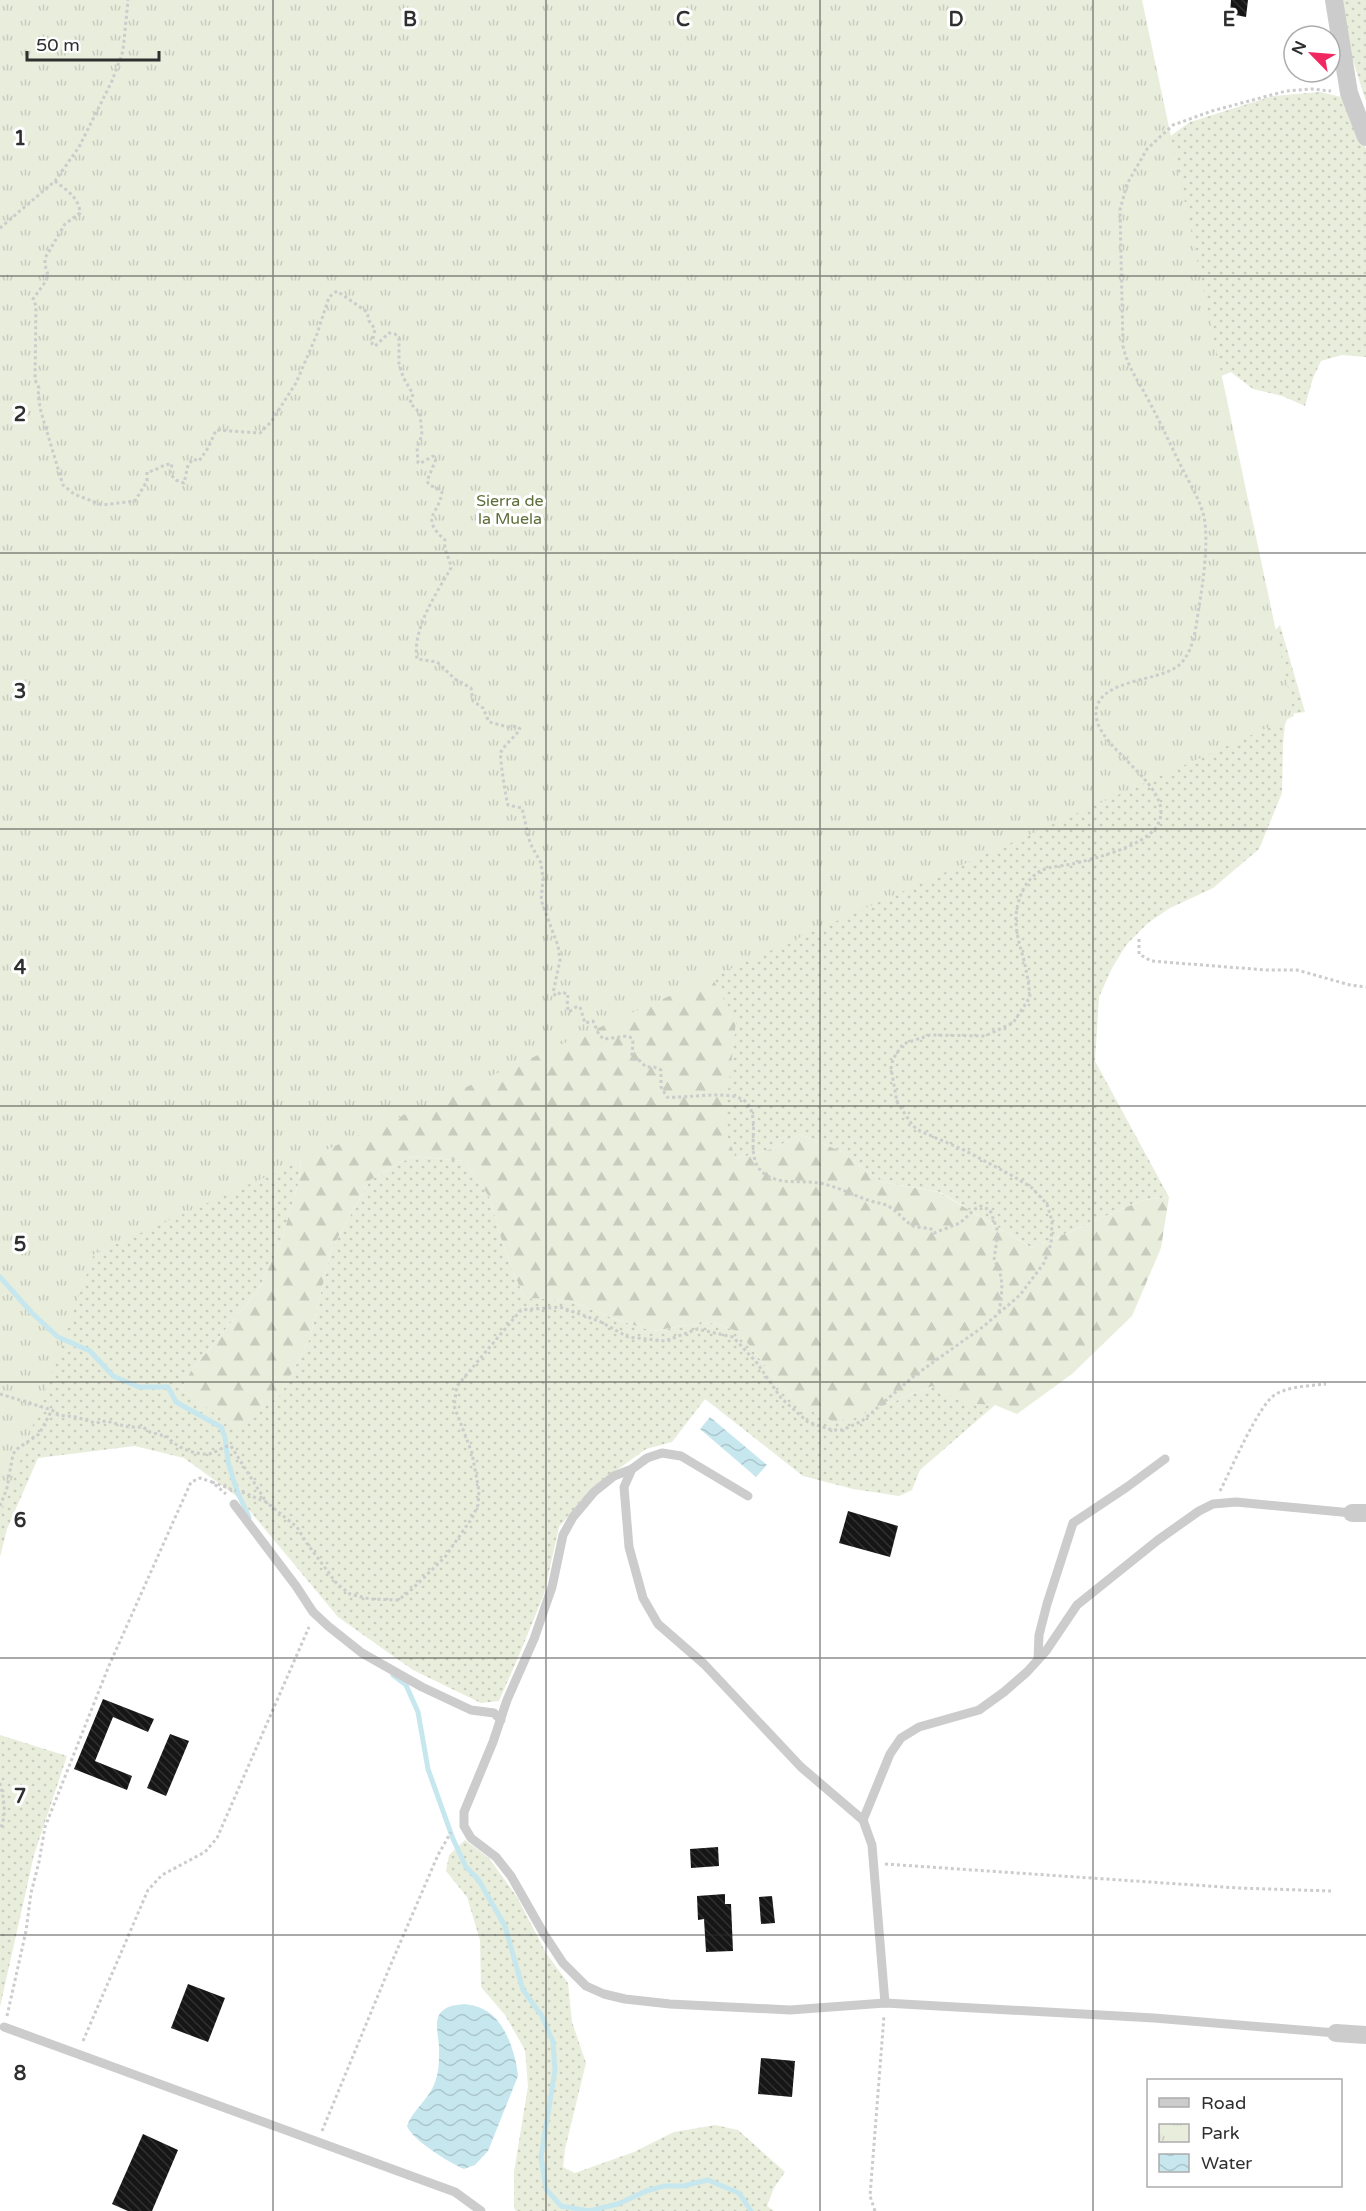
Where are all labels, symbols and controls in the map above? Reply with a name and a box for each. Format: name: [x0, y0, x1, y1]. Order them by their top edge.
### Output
text: B: [403, 8, 417, 32]
text: C: [676, 8, 690, 32]
text: D: [948, 8, 964, 32]
text: E: [1223, 8, 1236, 32]
scale bar: [27, 24, 159, 62]
north arrow: [1282, 24, 1342, 84]
text: 50 m: [36, 34, 80, 56]
text: N: [1288, 38, 1311, 58]
text: 1: [14, 127, 26, 151]
text: 2: [14, 403, 26, 427]
park label: Sierra de la Muela: [476, 491, 544, 529]
text: 3: [14, 680, 26, 704]
text: 4: [14, 956, 27, 980]
text: 5: [14, 1233, 26, 1257]
text: 6: [14, 1509, 26, 1533]
text: 7: [14, 1785, 26, 1809]
text: 8: [14, 2062, 26, 2086]
legend: [1147, 2079, 1342, 2187]
text: Road: [1201, 2092, 1246, 2114]
text: Park: [1201, 2122, 1240, 2144]
text: Water: [1201, 2152, 1252, 2174]

